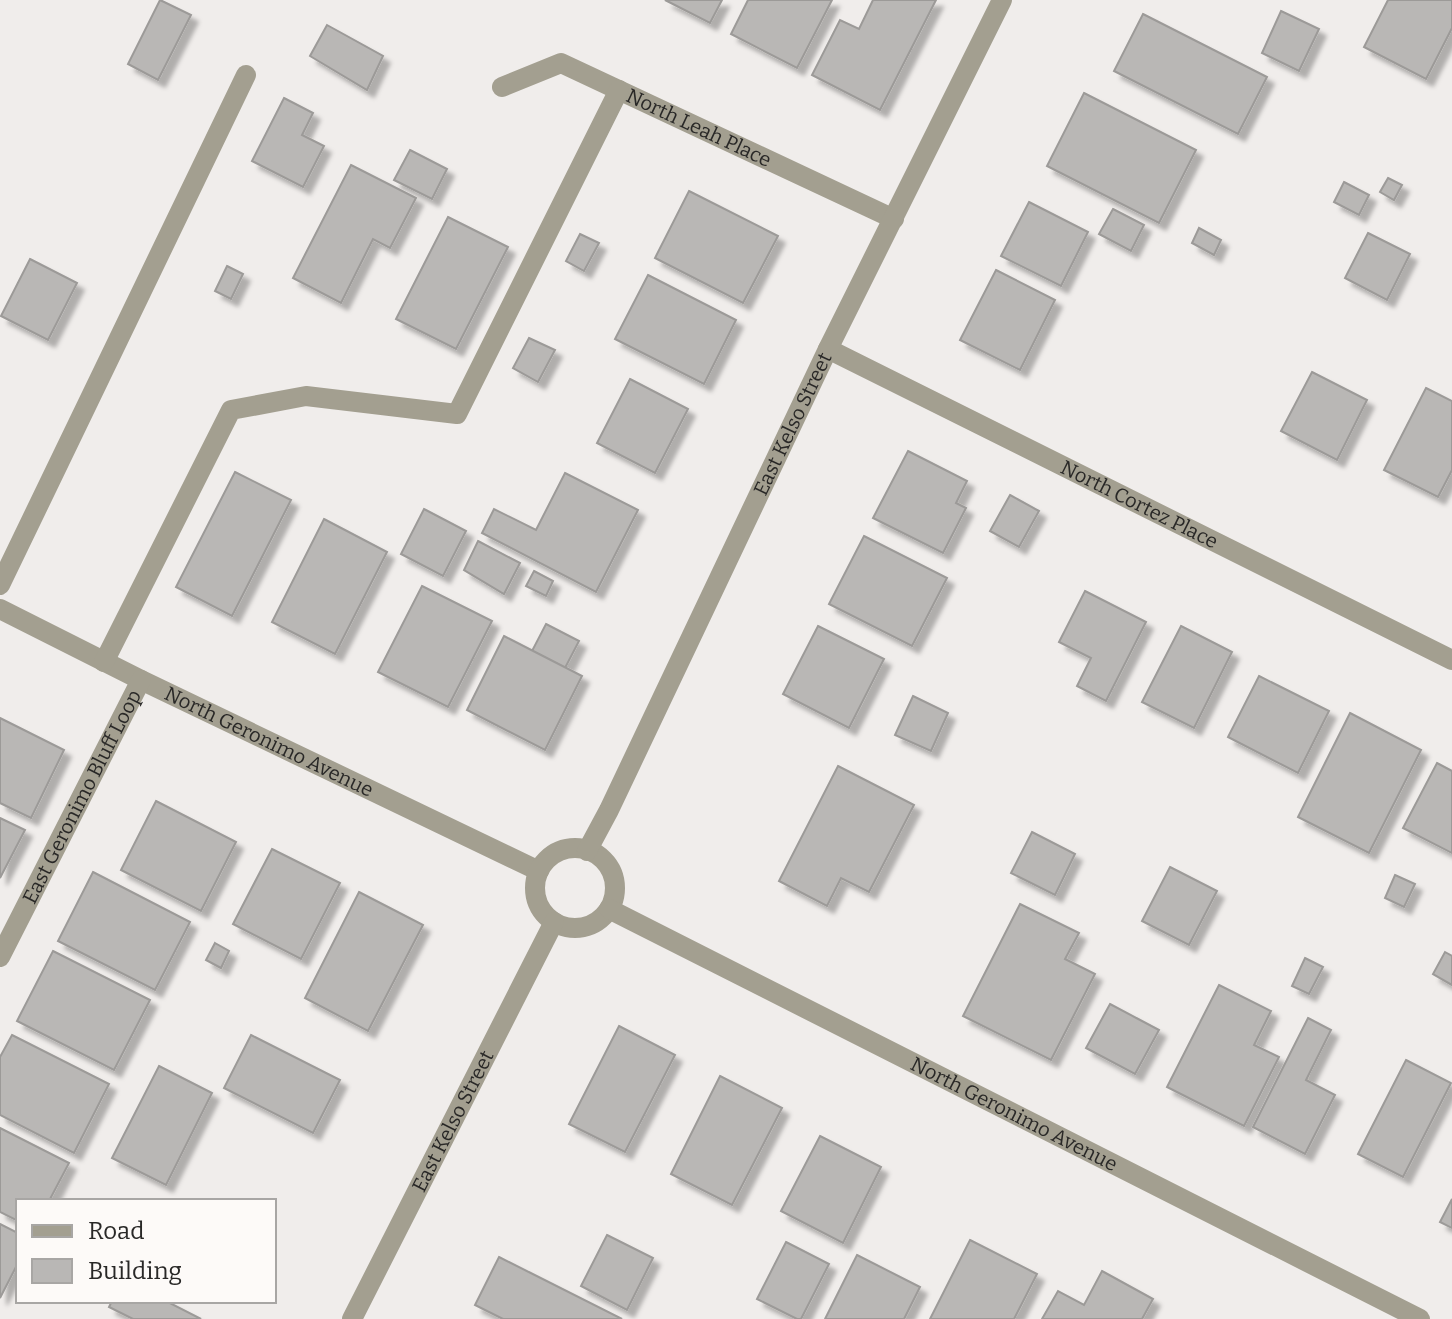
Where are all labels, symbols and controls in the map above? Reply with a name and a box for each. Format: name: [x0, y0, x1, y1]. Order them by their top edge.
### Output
street label: North Leah Place: [623, 83, 775, 172]
street label: East Kelso Street: [748, 349, 837, 499]
street label: North Cortez Place: [1057, 455, 1222, 553]
street label: North Geronimo Avenue: [161, 681, 377, 802]
street label: East Geronimo Bluff Loop: [17, 686, 146, 908]
street label: East Kelso Street: [407, 1046, 499, 1196]
street label: North Geronimo Avenue: [907, 1052, 1122, 1176]
legend: [16, 1199, 276, 1303]
text: Road: [88, 1217, 144, 1245]
text: Building: [88, 1257, 182, 1285]

